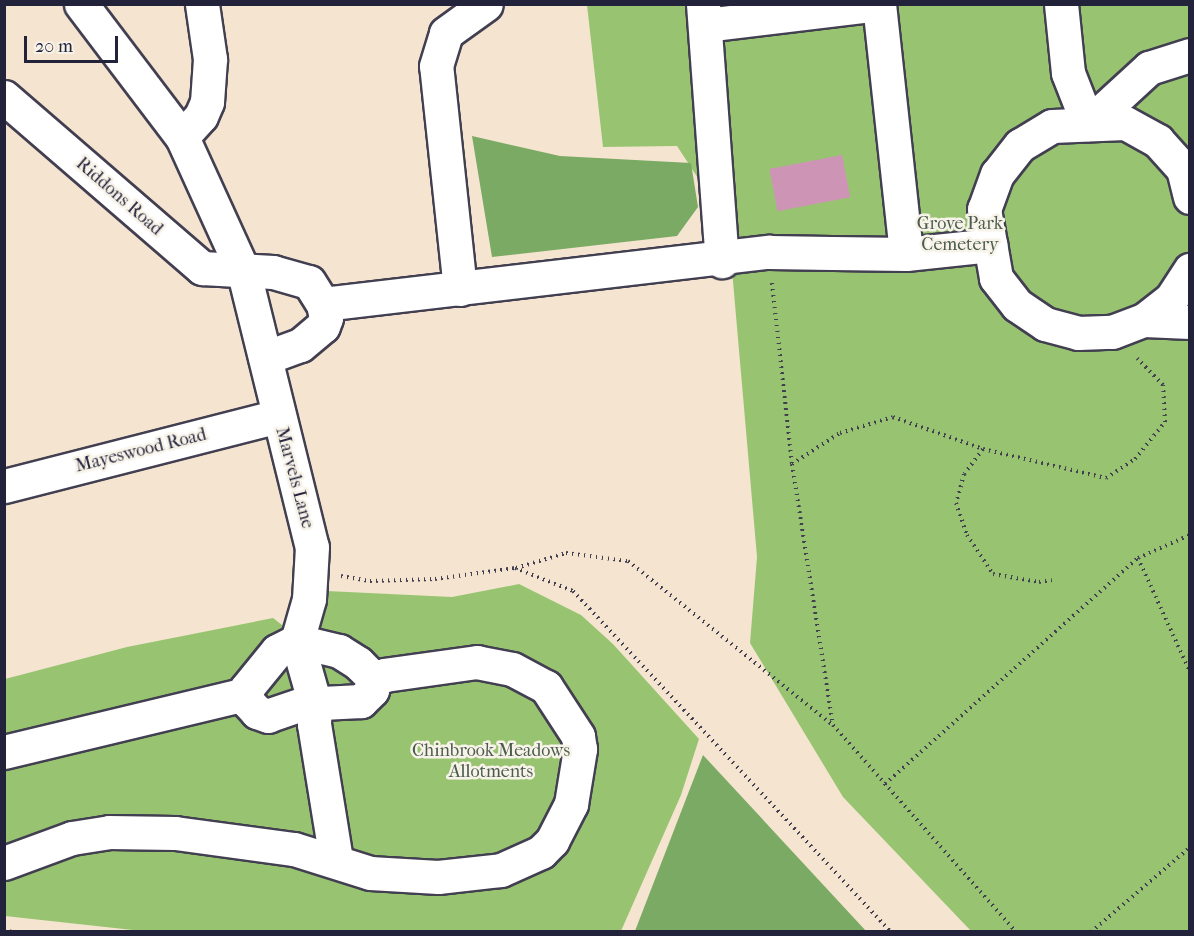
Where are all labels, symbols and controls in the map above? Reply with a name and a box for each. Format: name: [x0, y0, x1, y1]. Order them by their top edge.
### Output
scale bar: [27, 24, 122, 62]
text: 20 m: [35, 36, 73, 57]
street label: Riddons Road: [71, 153, 167, 241]
park label: Grove Park Cemetery: [917, 214, 1003, 256]
street label: Mayeswood Road: [73, 424, 209, 478]
street label: Marvels Lane: [270, 425, 318, 531]
park label: Chinbrook Meadows Allotments: [412, 741, 570, 783]

